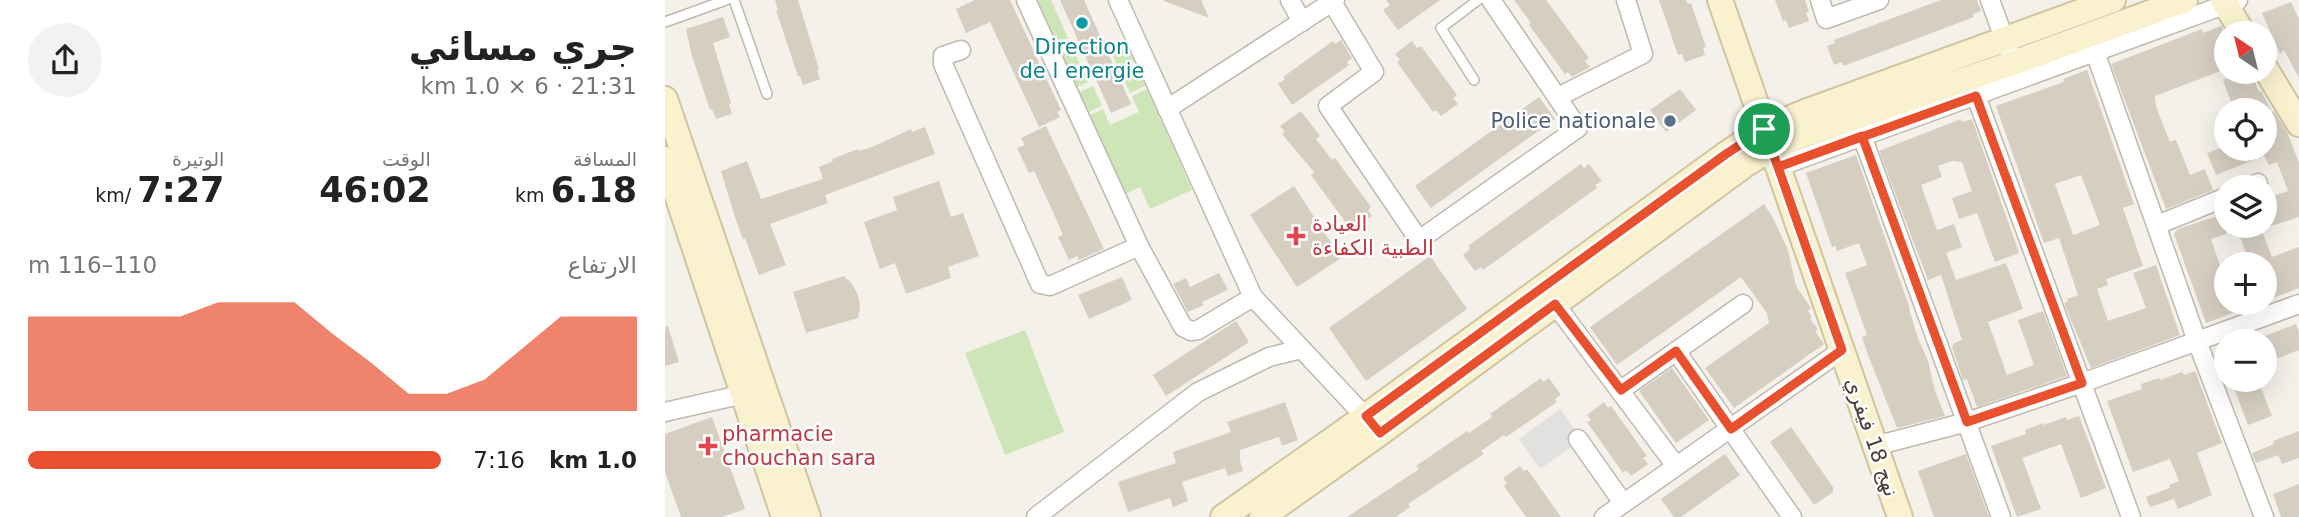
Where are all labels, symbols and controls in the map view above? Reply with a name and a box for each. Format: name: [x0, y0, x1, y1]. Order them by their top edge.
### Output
marker: Direction de l energie: [1074, 15, 1090, 31]
north arrow: [2214, 21, 2277, 84]
map controls: [2214, 21, 2277, 392]
button: share: [28, 23, 102, 97]
text: جري مسائي: [409, 25, 637, 69]
place label: Direction de l energie: [1020, 35, 1144, 83]
text: 21:31 · 6 × 1.0 km: [421, 73, 637, 99]
button: locate: [2214, 98, 2277, 161]
pin: [1734, 99, 1794, 159]
place label: Police nationale: [1490, 109, 1656, 133]
icon: arrive: [1745, 110, 1783, 148]
marker: Police nationale: [1662, 113, 1678, 129]
text: الوتيرة: [172, 148, 224, 170]
text: الوقت: [382, 148, 431, 170]
text: المسافة: [573, 148, 637, 170]
text: 7:27: [137, 170, 224, 210]
text: 46:02: [319, 170, 431, 210]
text: 6.18: [551, 170, 637, 210]
button: layers: [2214, 175, 2277, 238]
text: /km: [95, 184, 137, 206]
text: km: [515, 184, 551, 206]
place label: العيادة الطبية الكفاءة: [1312, 212, 1434, 260]
marker: العيادة الطبية الكفاءة: [1286, 226, 1306, 246]
text: 110–116 m: [28, 252, 157, 278]
text: الارتفاع: [568, 252, 637, 278]
button: +: [2214, 252, 2277, 315]
button: −: [2214, 329, 2277, 392]
street label: نهج 18 فيفري: [1840, 374, 1904, 500]
place label: pharmacie chouchan sara: [722, 422, 876, 470]
marker: pharmacie chouchan sara: [700, 438, 716, 454]
text: 7:16: [473, 447, 525, 473]
text: 1.0 km: [549, 447, 637, 473]

